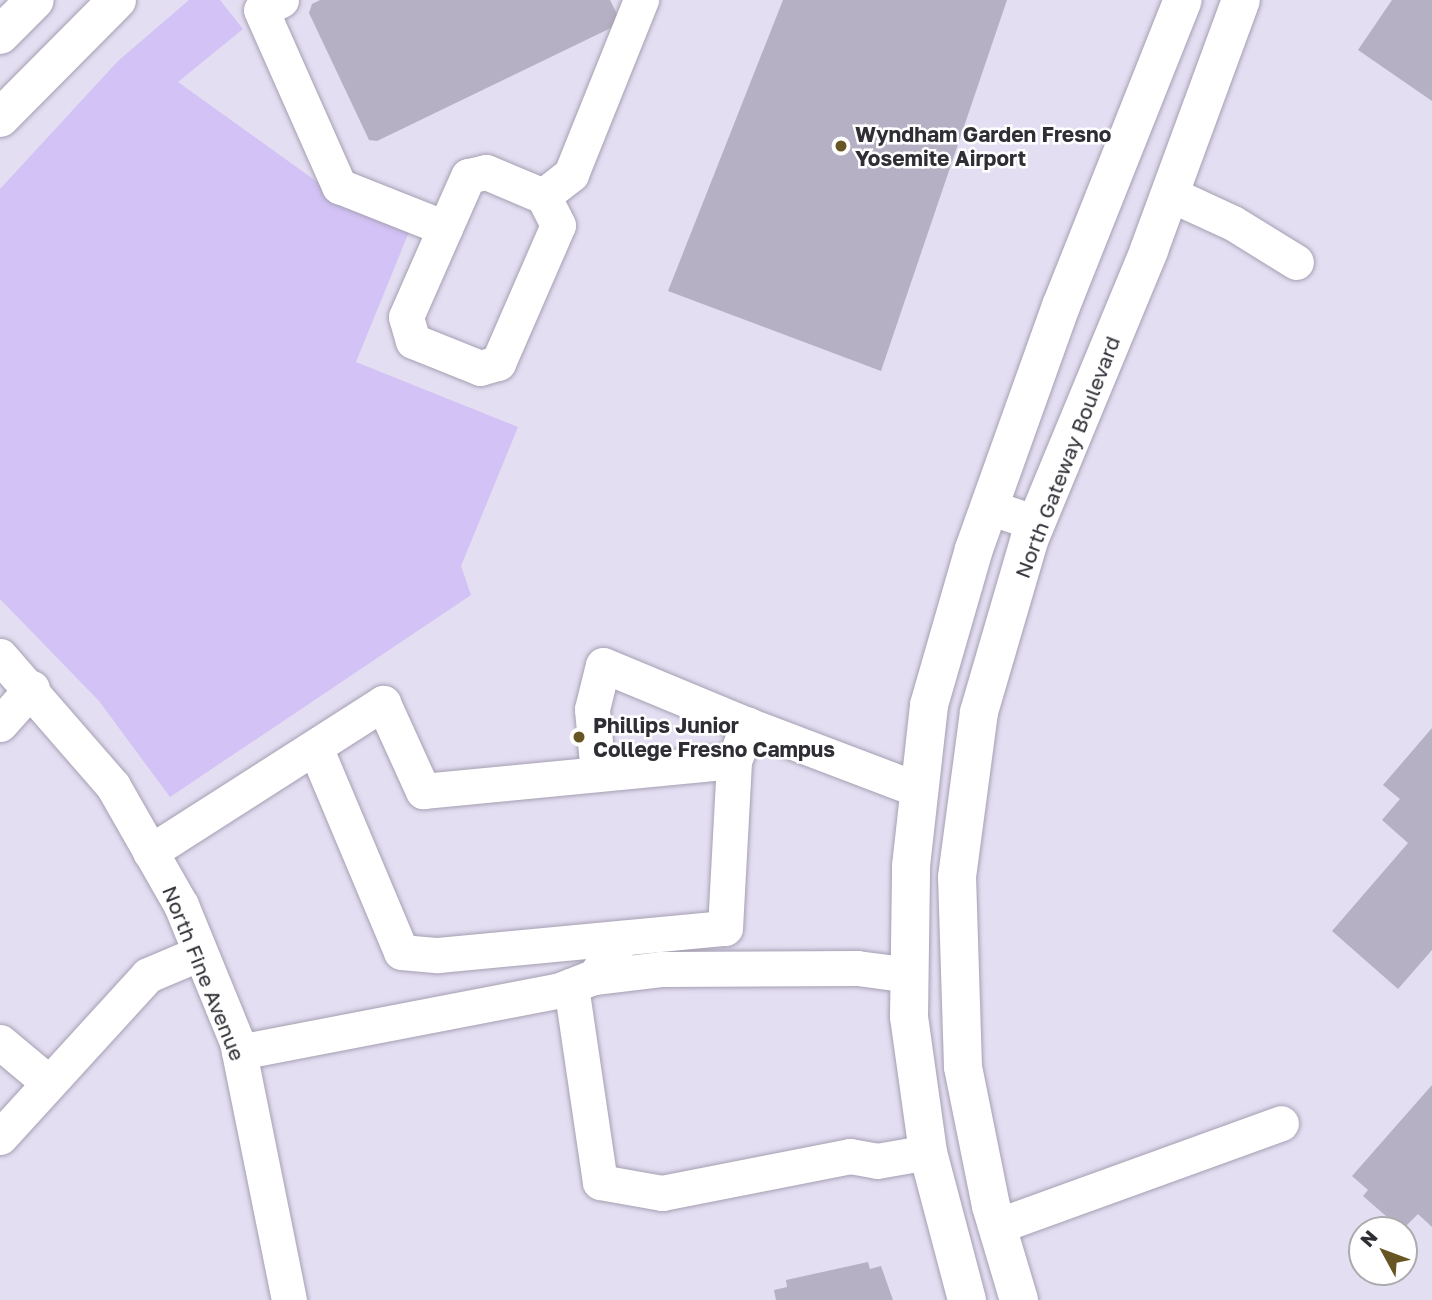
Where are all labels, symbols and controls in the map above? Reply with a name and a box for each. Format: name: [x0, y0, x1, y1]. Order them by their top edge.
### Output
place label: Wyndham Garden Fresno Yosemite Airport: [855, 121, 1111, 171]
marker: Wyndham Garden Fresno Yosemite Airport: [833, 138, 849, 154]
street label: North Gateway Boulevard: [1009, 332, 1125, 582]
place label: Phillips Junior College Fresno Campus: [593, 712, 835, 762]
marker: Phillips Junior College Fresno Campus: [571, 729, 587, 745]
street label: North Fine Avenue: [157, 882, 251, 1064]
north arrow: [1348, 1216, 1418, 1286]
text: N: [1355, 1225, 1382, 1251]

